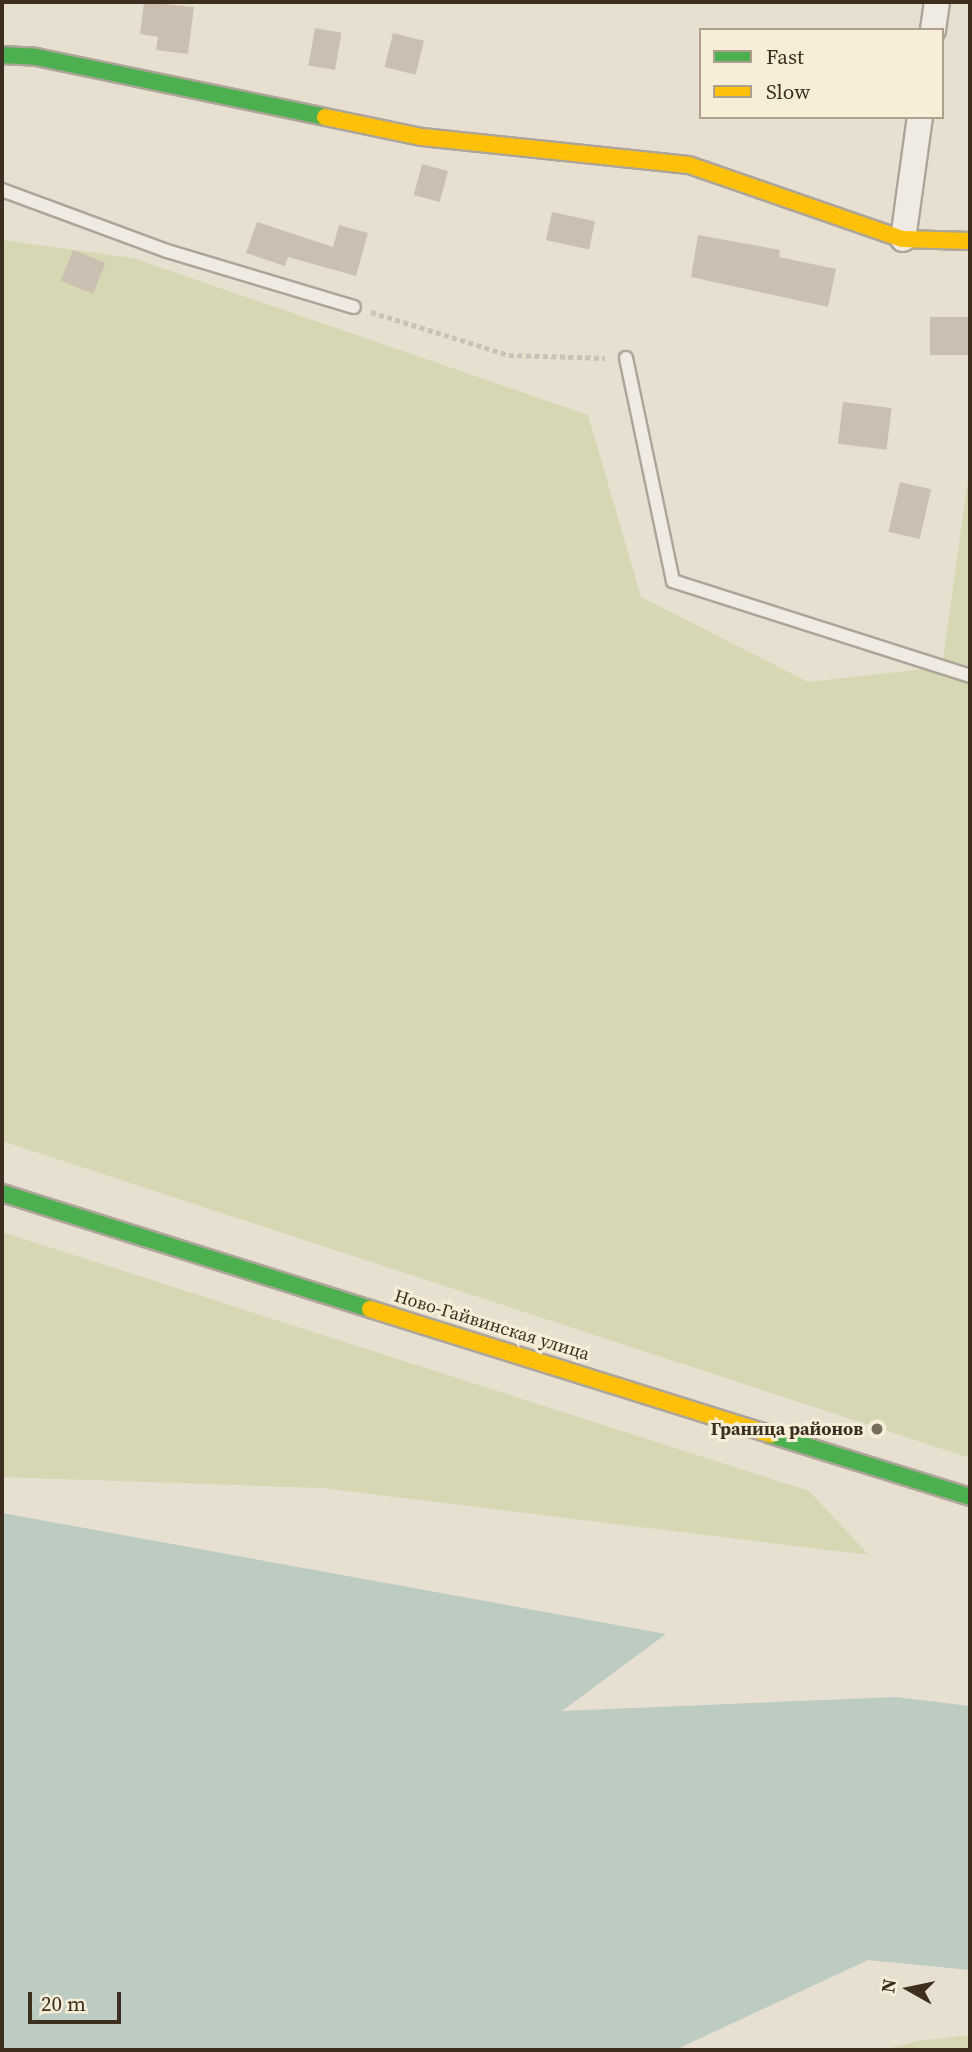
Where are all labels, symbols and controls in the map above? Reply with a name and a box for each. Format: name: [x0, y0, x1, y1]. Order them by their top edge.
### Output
legend: [699, 28, 944, 119]
text: Fast: [766, 42, 804, 71]
text: Slow: [766, 77, 810, 106]
street label: Ново-Гайвинская улица: [392, 1285, 592, 1365]
place label: Граница районов: [711, 1418, 863, 1440]
marker: Граница районов: [869, 1421, 885, 1437]
north arrow: [874, 1954, 944, 2024]
text: N: [874, 1977, 902, 1995]
scale bar: [32, 1979, 124, 2023]
text: 20 m: [41, 1989, 86, 2018]

